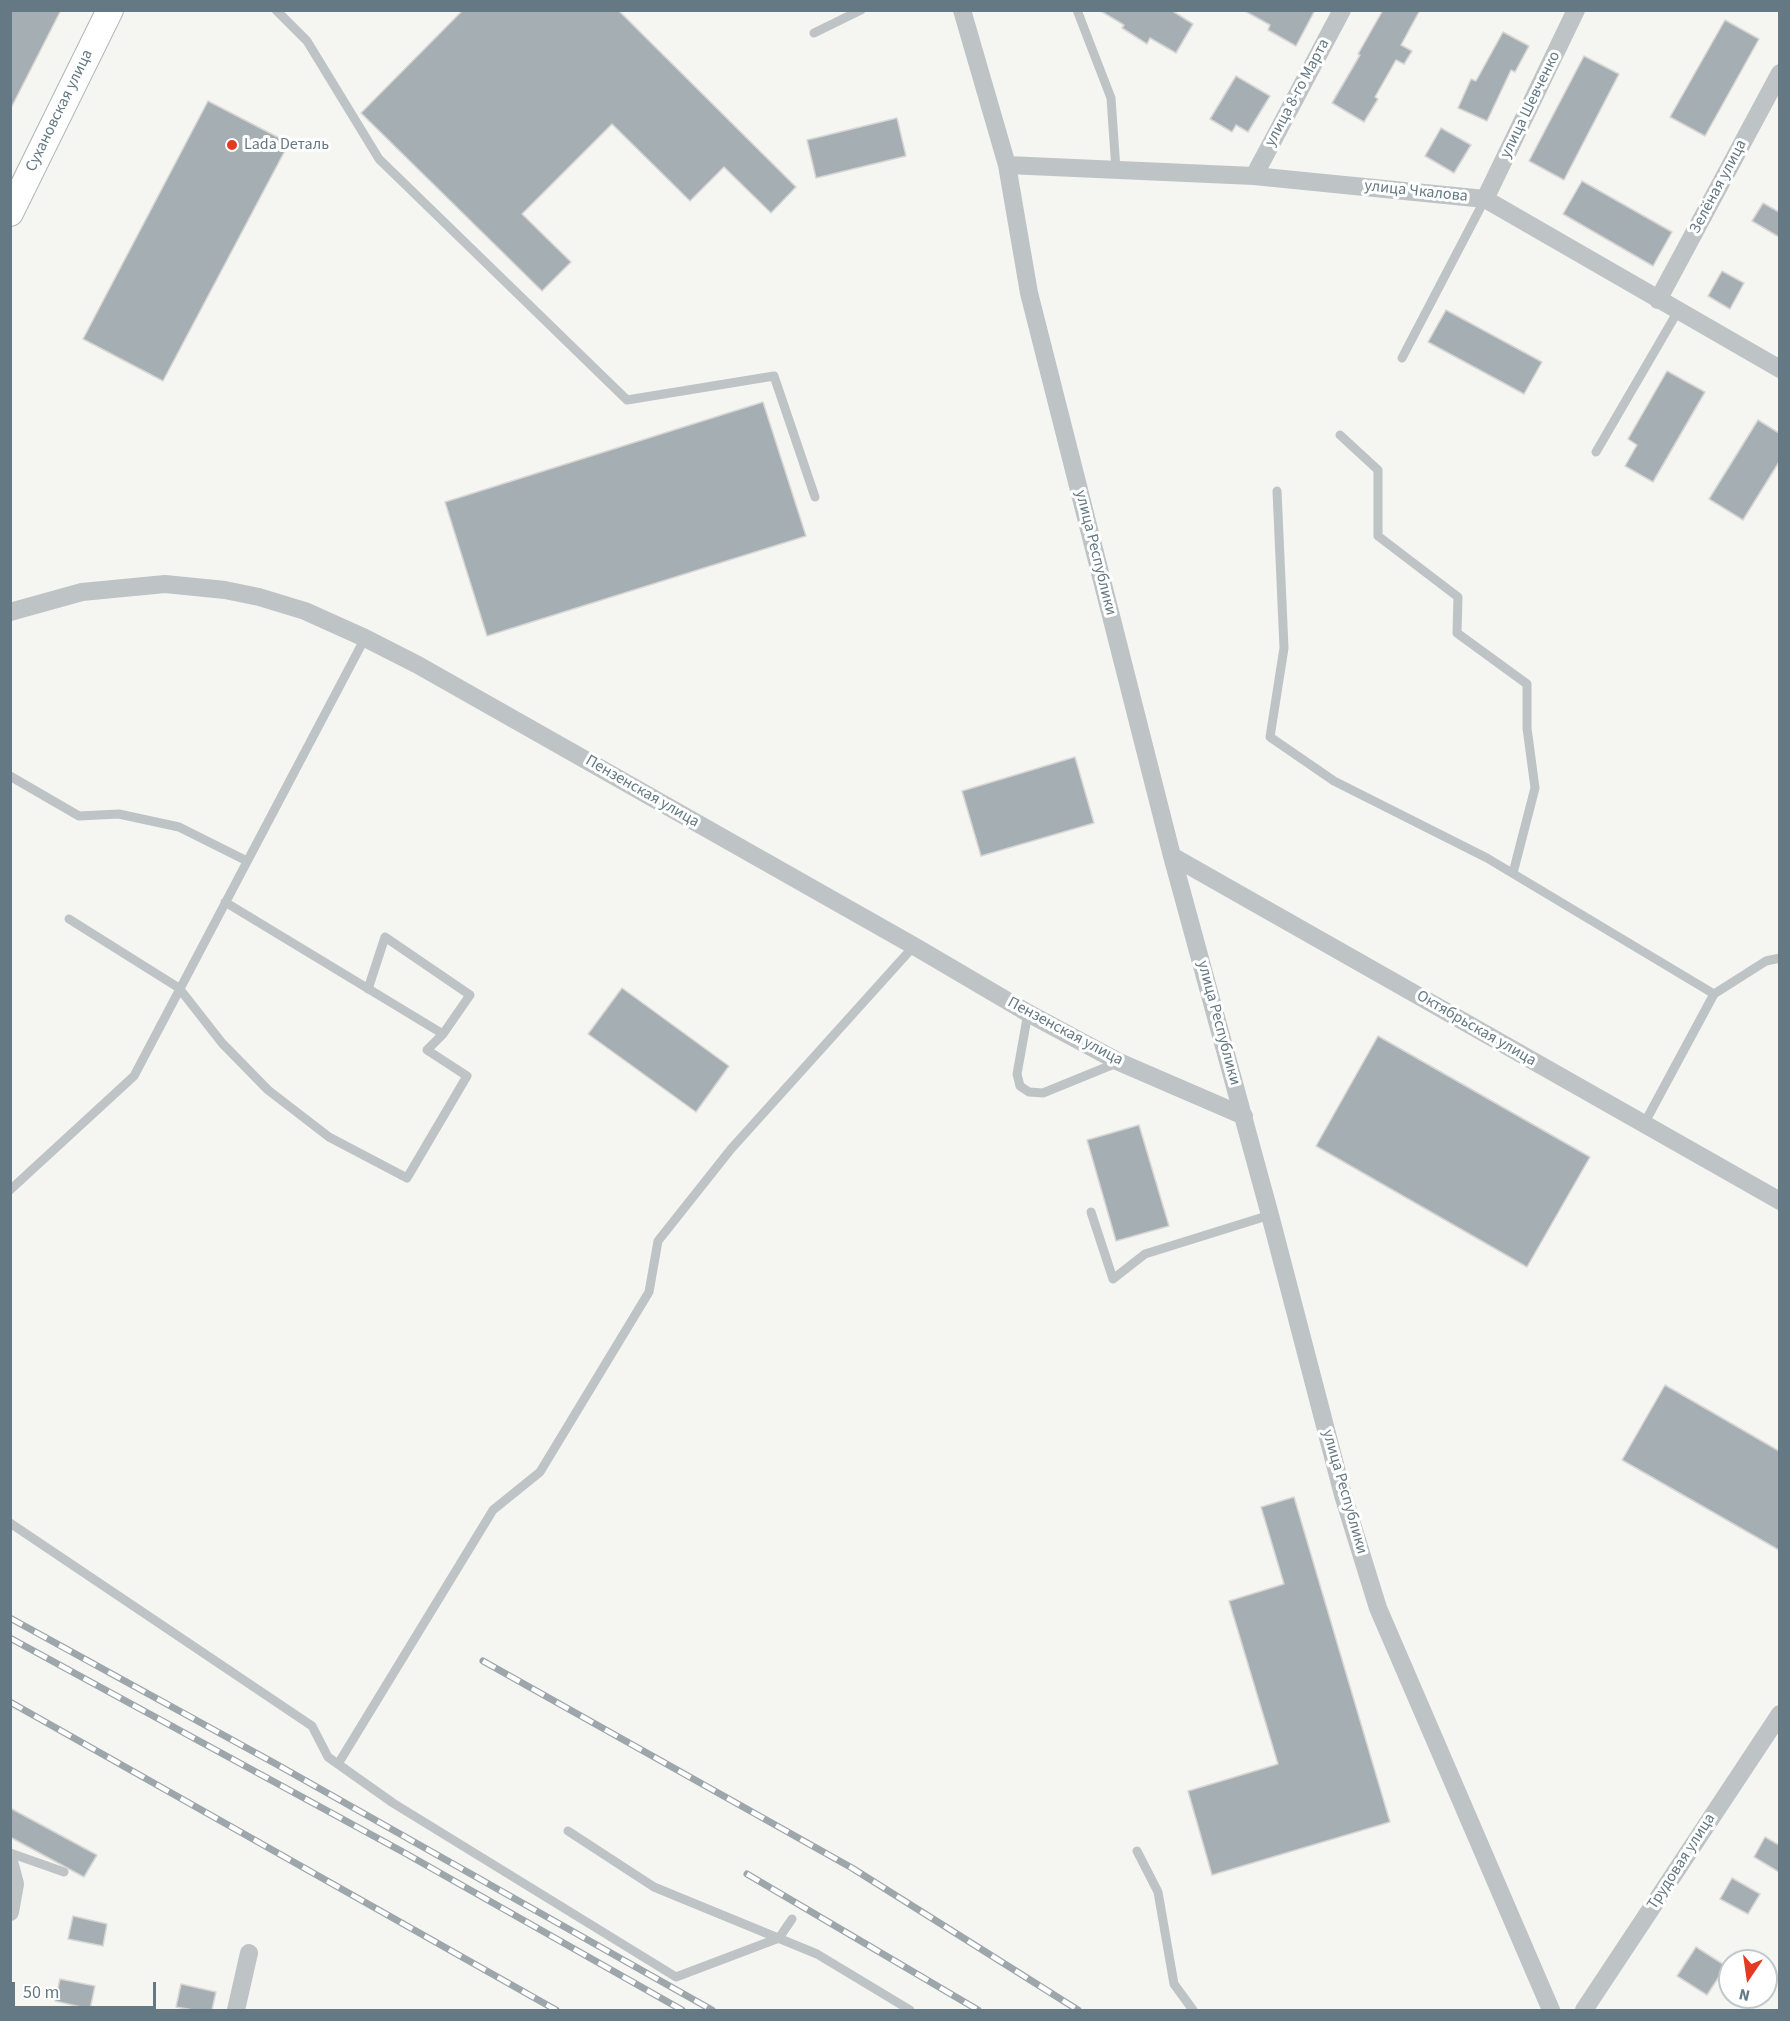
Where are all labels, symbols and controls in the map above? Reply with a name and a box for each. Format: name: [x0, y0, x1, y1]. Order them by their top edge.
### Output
street label: улица 8-го Марта: [1262, 36, 1334, 150]
street label: Сухановская улица: [22, 47, 98, 175]
street label: улица Шевченко: [1497, 48, 1565, 162]
place label: Lada Dеталь: [244, 135, 329, 155]
street label: Зелёная улица: [1686, 137, 1752, 237]
marker: Lada Dеталь: [225, 138, 239, 152]
street label: улица Чкалова: [1363, 177, 1469, 207]
street label: улица Республики: [1070, 488, 1120, 618]
street label: Пензенская улица: [582, 752, 702, 832]
street label: улица Республики: [1192, 958, 1244, 1088]
street label: Октябрьская улица: [1413, 987, 1539, 1071]
street label: Пензенская улица: [1004, 993, 1126, 1071]
street label: улица Республики: [1317, 1428, 1371, 1556]
street label: Трудовая улица: [1644, 1810, 1720, 1914]
north arrow: [1718, 1949, 1778, 2009]
scale bar: [15, 1970, 159, 2008]
text: 50 m: [23, 1980, 59, 2005]
text: N: [1737, 1983, 1752, 2007]

